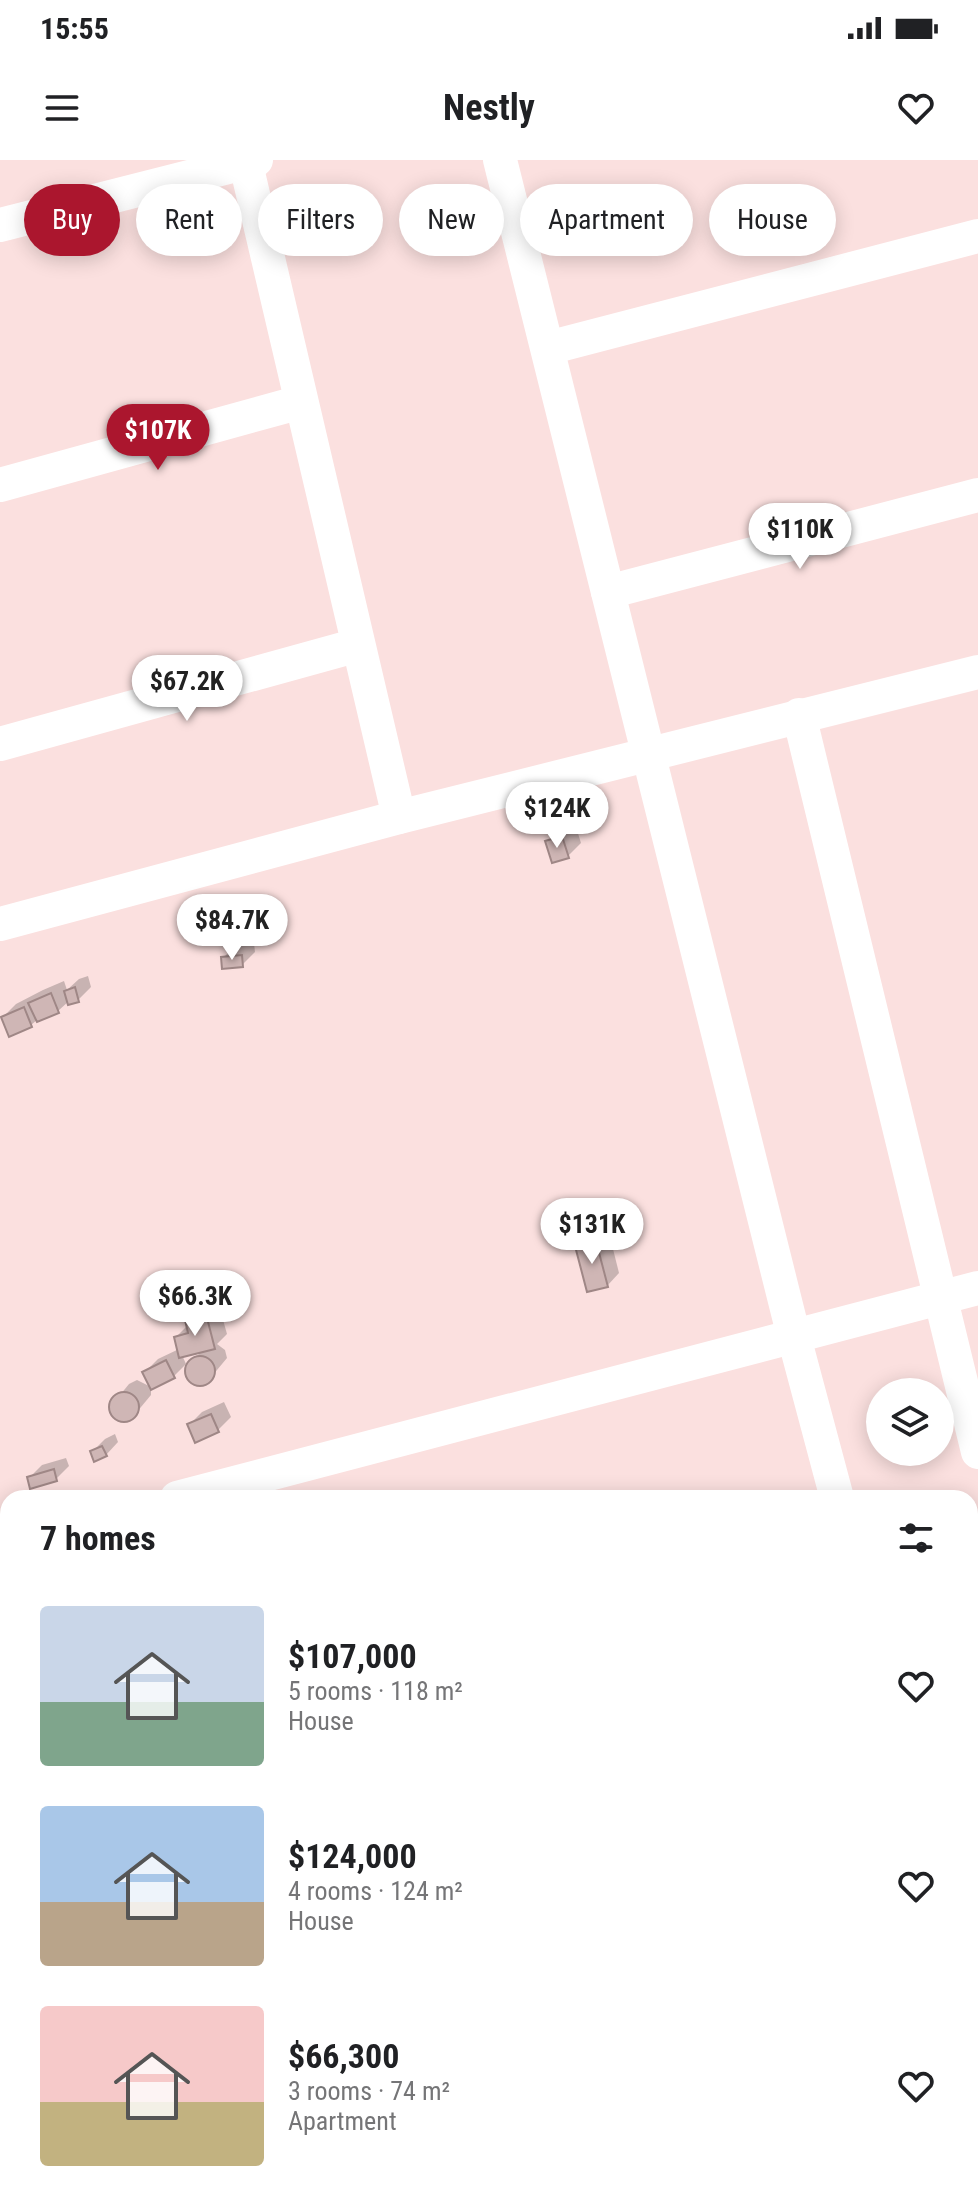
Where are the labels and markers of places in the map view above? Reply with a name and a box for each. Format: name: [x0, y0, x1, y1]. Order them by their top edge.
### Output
pin: $107K: [102, 404, 214, 472]
pin: $110K: [744, 503, 856, 571]
pin: $67.2K: [122, 655, 252, 723]
pin: $124K: [501, 782, 613, 850]
pin: $84.7K: [167, 894, 297, 962]
pin: $131K: [536, 1198, 648, 1266]
pin: $66.3K: [130, 1270, 260, 1338]

